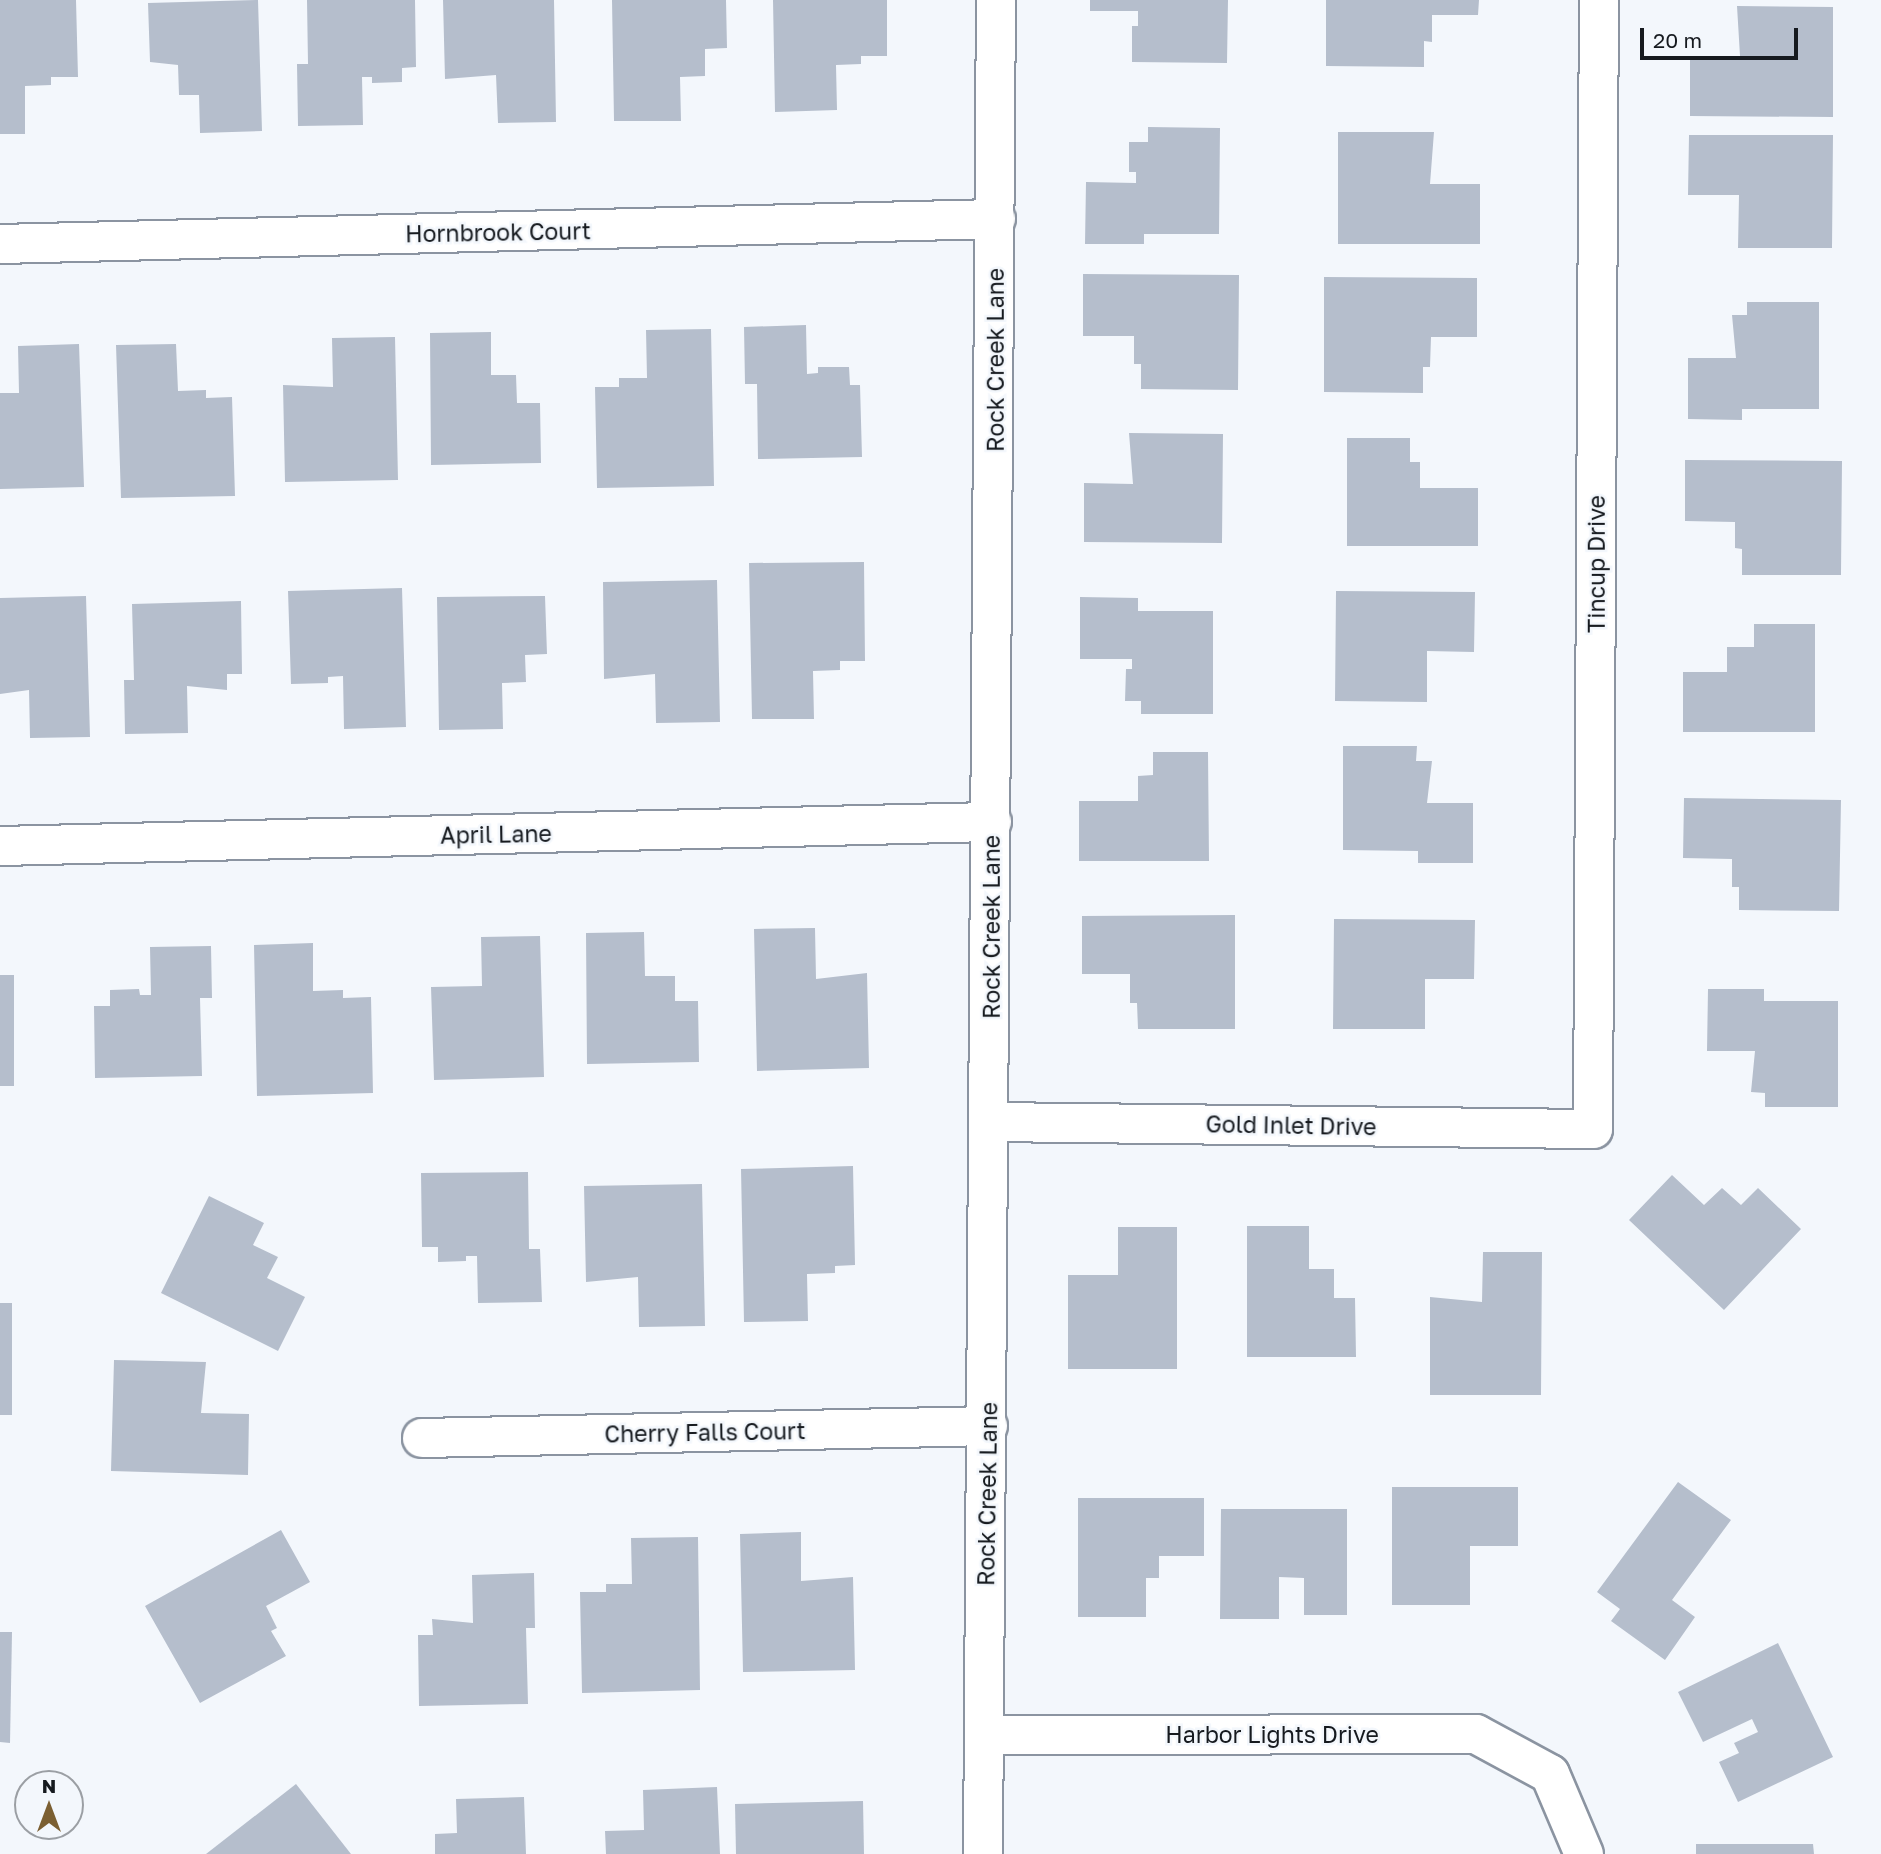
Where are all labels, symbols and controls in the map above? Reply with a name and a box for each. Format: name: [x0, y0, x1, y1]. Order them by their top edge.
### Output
scale bar: [1643, 14, 1800, 58]
text: 20 m: [1653, 27, 1702, 53]
street label: Hornbrook Court: [405, 217, 591, 247]
street label: Rock Creek Lane: [981, 268, 1009, 452]
street label: Tincup Drive: [1582, 495, 1610, 633]
street label: April Lane: [440, 819, 552, 849]
street label: Rock Creek Lane: [977, 835, 1005, 1019]
street label: Gold Inlet Drive: [1205, 1110, 1377, 1140]
street label: Rock Creek Lane: [972, 1402, 1002, 1586]
street label: Cherry Falls Court: [604, 1416, 806, 1448]
street label: Harbor Lights Drive: [1165, 1720, 1379, 1748]
north arrow: [14, 1770, 84, 1840]
text: N: [42, 1774, 56, 1797]

